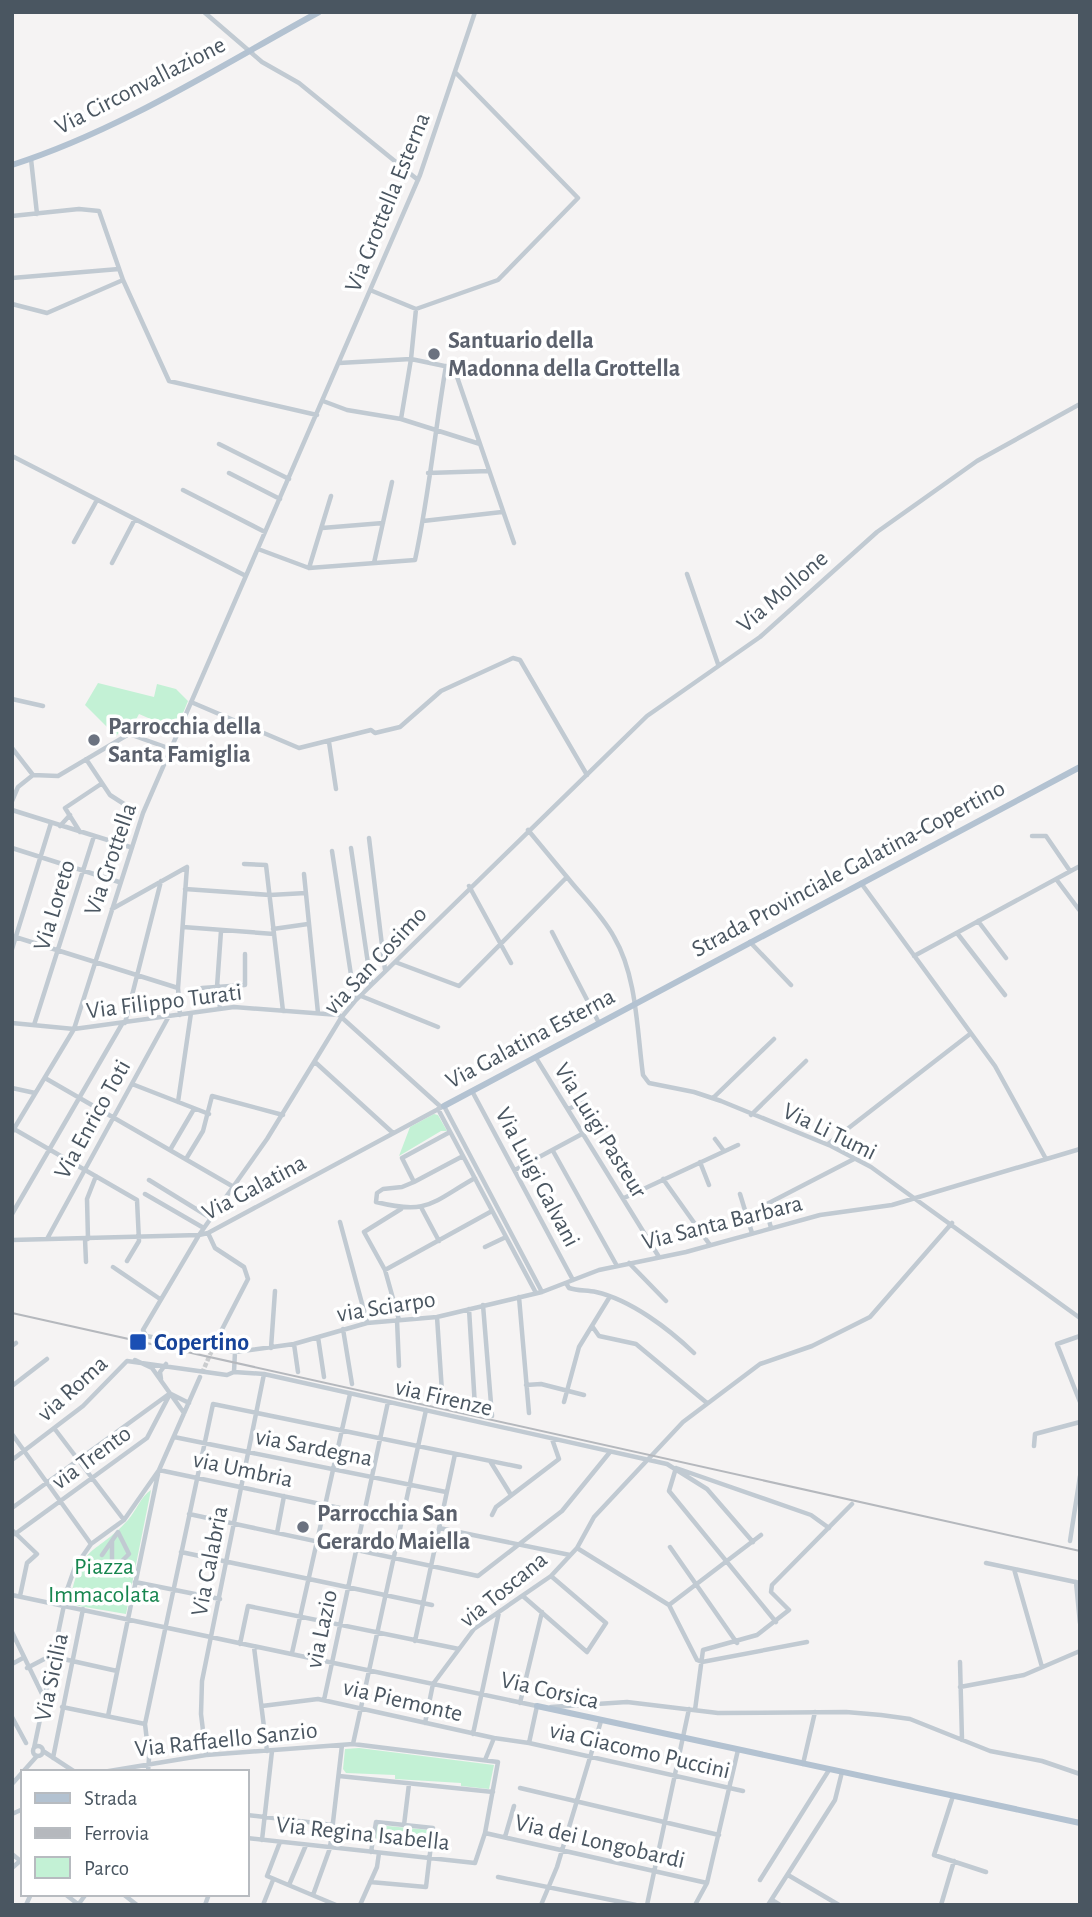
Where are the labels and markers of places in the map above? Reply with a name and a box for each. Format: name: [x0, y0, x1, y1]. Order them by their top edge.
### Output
place label: Santuario della Madonna della Grottella: [448, 329, 680, 381]
marker: Santuario della Madonna della Grottella: [426, 346, 442, 362]
place label: Parrocchia della Santa Famiglia: [108, 715, 261, 767]
marker: Parrocchia della Santa Famiglia: [86, 732, 102, 748]
place label: Copertino: [154, 1331, 249, 1355]
marker: Copertino: [128, 1332, 148, 1352]
place label: Parrocchia San Gerardo Maiella: [317, 1502, 470, 1554]
marker: Parrocchia San Gerardo Maiella: [295, 1519, 311, 1535]

